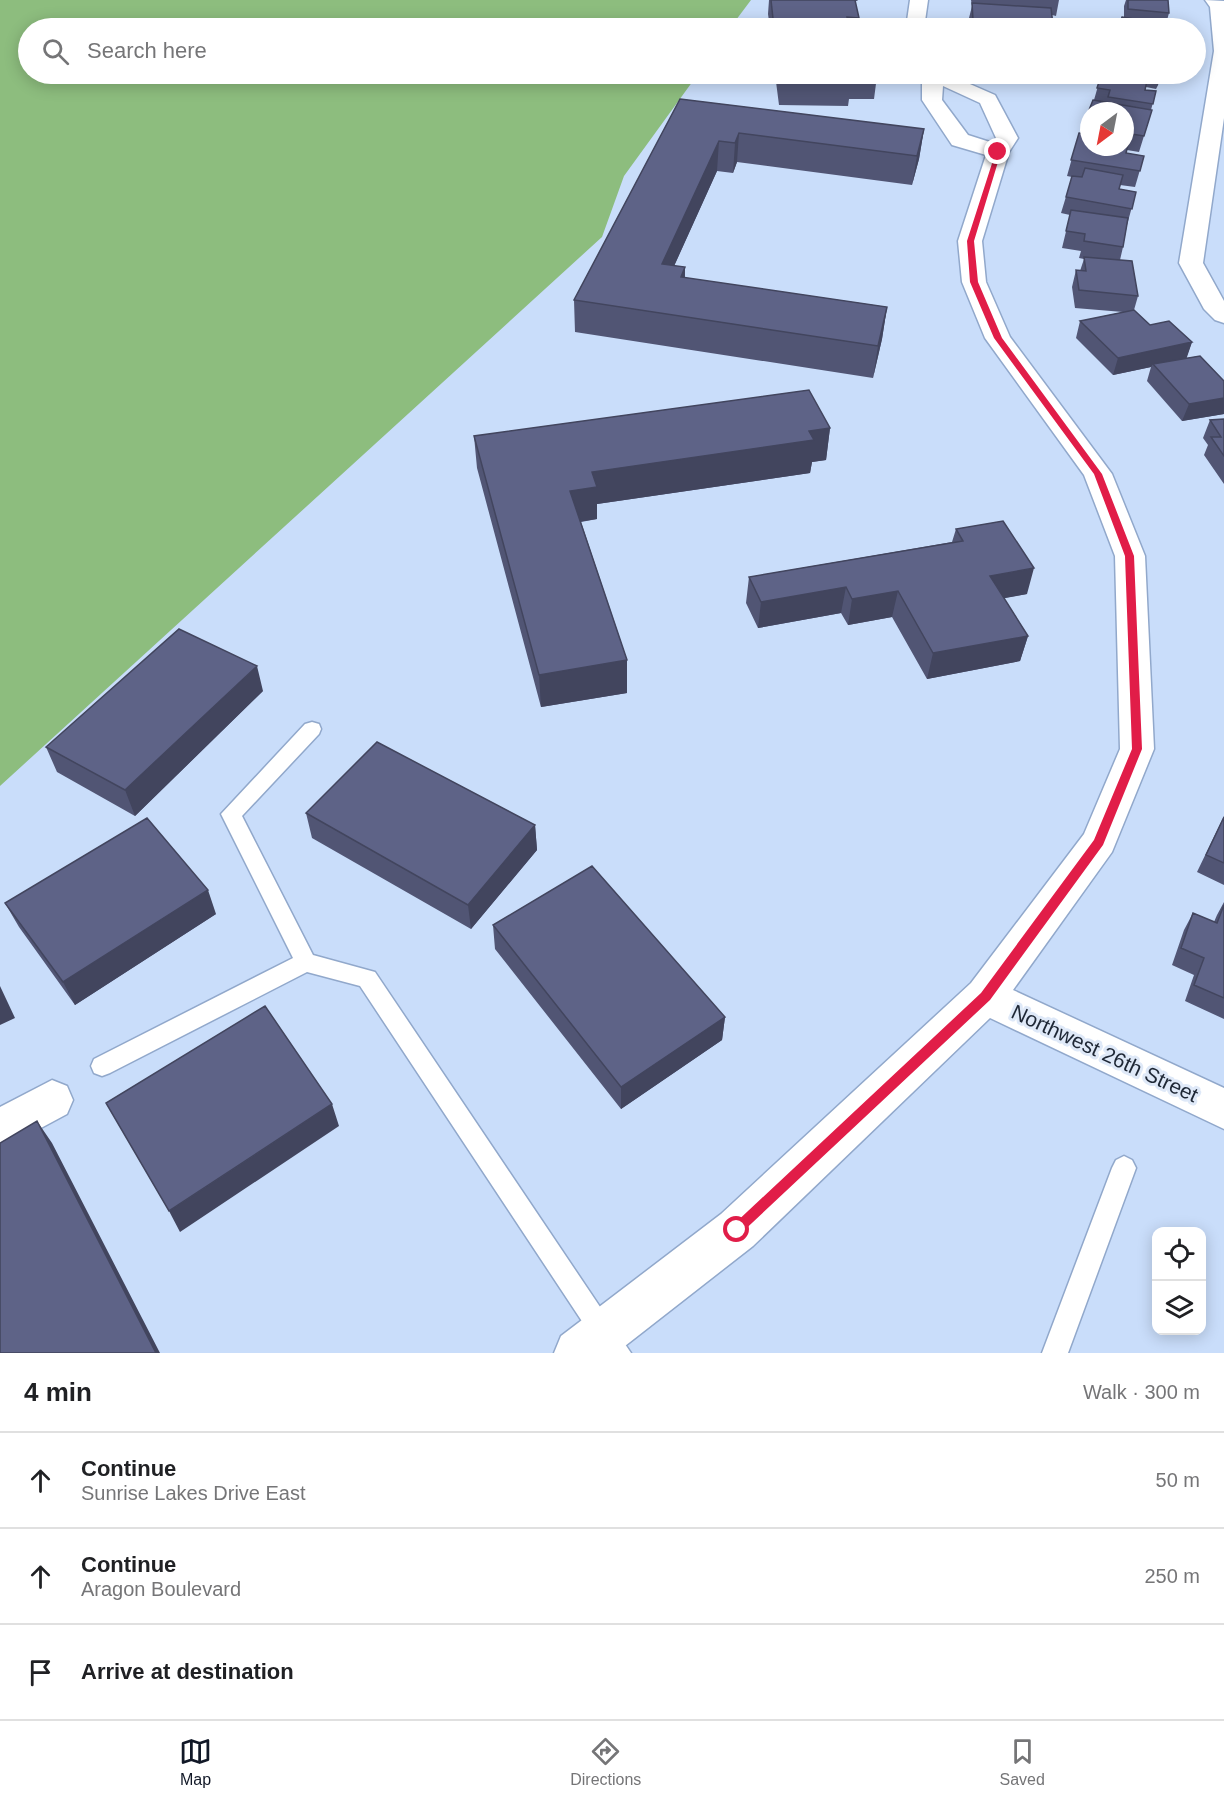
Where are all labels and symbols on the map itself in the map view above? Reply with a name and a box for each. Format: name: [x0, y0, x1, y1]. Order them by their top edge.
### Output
north arrow: [1080, 102, 1134, 156]
route end: [984, 138, 1010, 164]
street label: Northwest 26th Street: [1008, 1000, 1202, 1106]
route start: [723, 1216, 749, 1242]

